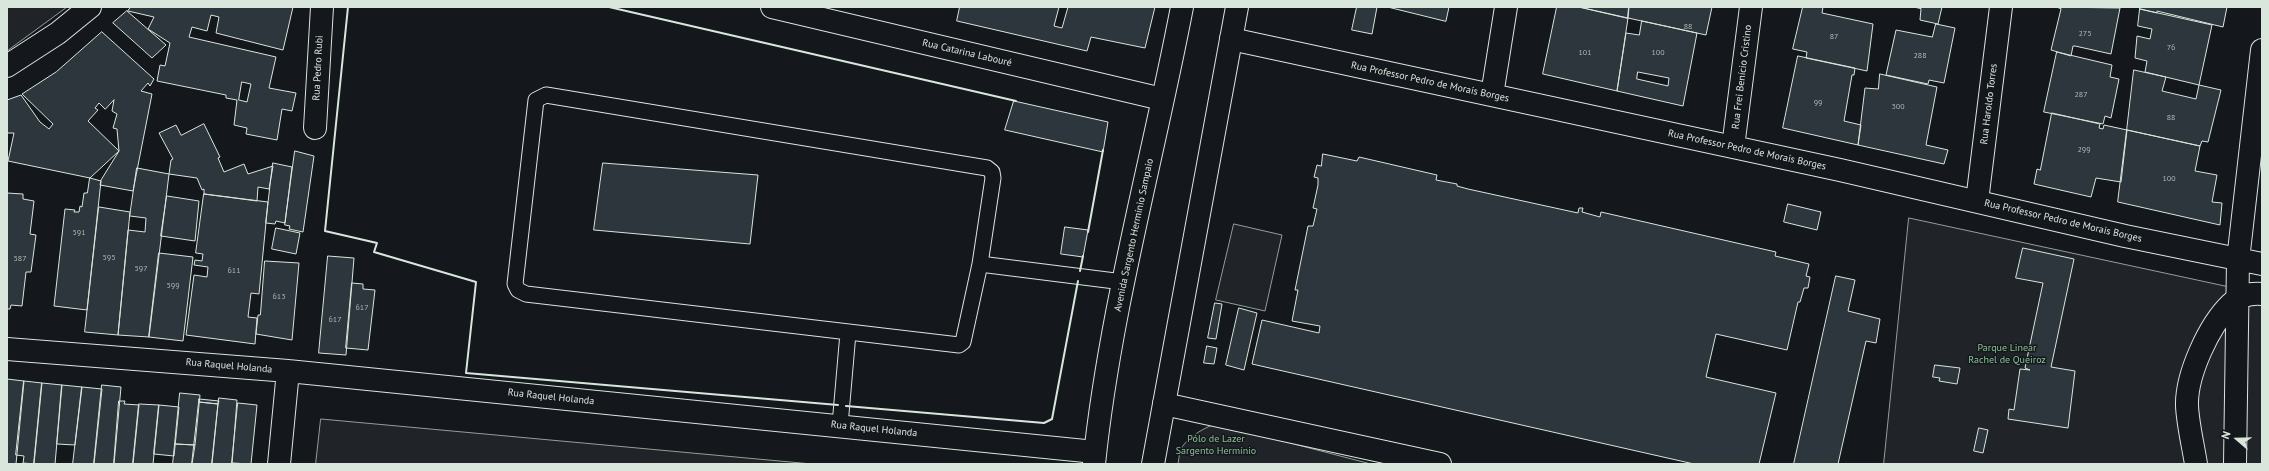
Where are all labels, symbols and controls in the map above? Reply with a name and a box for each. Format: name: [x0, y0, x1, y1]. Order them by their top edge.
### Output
house number: 88: [1684, 22, 1692, 32]
street label: Rua Frei Benício Cristino: [1730, 24, 1754, 130]
house number: 275: [2078, 29, 2092, 39]
house number: 87: [1830, 32, 1838, 42]
street label: Rua Pedro Rubi: [310, 35, 326, 101]
street label: Rua Catarina Labouré: [921, 37, 1013, 69]
house number: 76: [2167, 43, 2175, 53]
house number: 101: [1578, 48, 1592, 58]
house number: 100: [1651, 48, 1665, 58]
house number: 288: [1913, 51, 1927, 61]
street label: Rua Professor Pedro de Morais Borges: [1350, 59, 1510, 105]
street label: Rua Haroldo Torres: [1978, 63, 2000, 145]
house number: 287: [2074, 90, 2088, 100]
house number: 99: [1814, 98, 1822, 108]
house number: 300: [1891, 102, 1905, 112]
house number: 88: [2167, 113, 2175, 123]
street label: Rua Professor Pedro de Morais Borges: [1667, 127, 1827, 173]
house number: 299: [2077, 145, 2091, 155]
street label: Avenida Sargento Hermínio Sampaio: [1112, 157, 1156, 313]
house number: 100: [2162, 174, 2176, 184]
street label: Rua Professor Pedro de Morais Borges: [1983, 197, 2143, 245]
house number: 591: [72, 228, 86, 238]
house number: 595: [102, 253, 116, 263]
house number: 587: [13, 254, 27, 264]
house number: 597: [134, 264, 148, 274]
house number: 611: [227, 266, 241, 276]
house number: 599: [166, 281, 180, 291]
house number: 613: [272, 292, 286, 302]
house number: 617: [355, 303, 369, 313]
house number: 617: [328, 315, 342, 325]
park label: Parque Linear Rachel de Queiroz: [1968, 342, 2046, 366]
street label: Rua Raquel Holanda: [185, 356, 273, 376]
street label: Rua Raquel Holanda: [507, 386, 595, 408]
street label: Rua Raquel Holanda: [830, 418, 918, 440]
north arrow: [2217, 419, 2257, 459]
text: N: [2218, 429, 2234, 441]
park label: Pólo de Lazer Sargento Hermínio: [1176, 433, 1256, 456]

